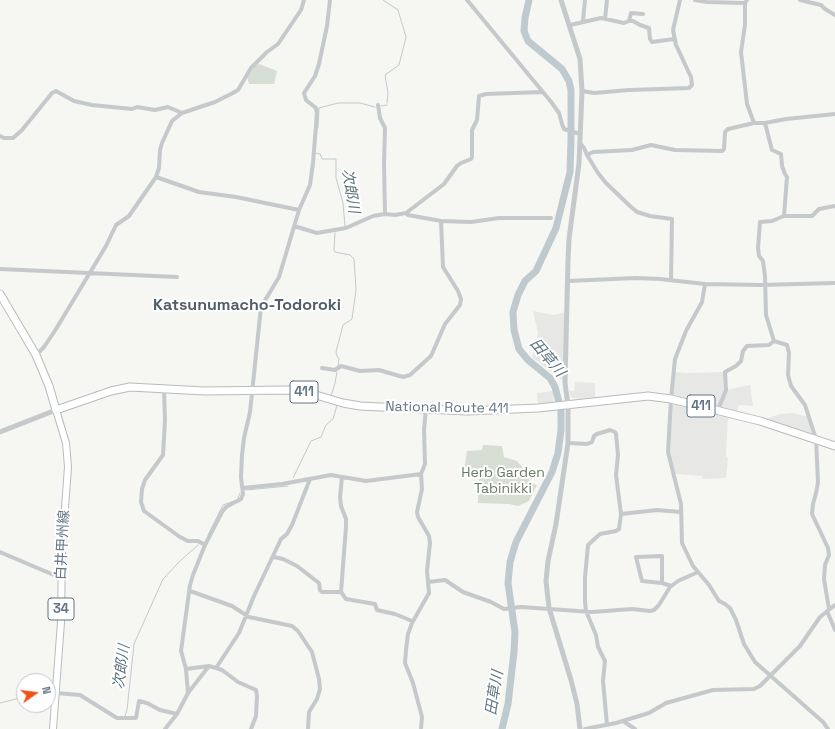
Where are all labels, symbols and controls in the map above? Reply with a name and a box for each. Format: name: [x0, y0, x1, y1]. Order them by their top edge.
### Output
water label: 次郎川: [338, 167, 362, 215]
district label: Katsunumacho-Todoroki: [153, 296, 341, 316]
water label: 田草川: [526, 335, 568, 381]
road number: 411: [290, 381, 318, 403]
road number: 411: [687, 395, 715, 417]
street label: National Route 411: [385, 399, 509, 417]
park label: Herb Garden Tabinikki: [461, 465, 545, 498]
street label: 白井甲州線: [53, 510, 73, 580]
road number: 34: [48, 598, 74, 620]
water label: 次郎川: [110, 643, 134, 691]
water label: 田草川: [483, 669, 507, 717]
north arrow: [16, 673, 56, 713]
text: N: [39, 685, 54, 696]

